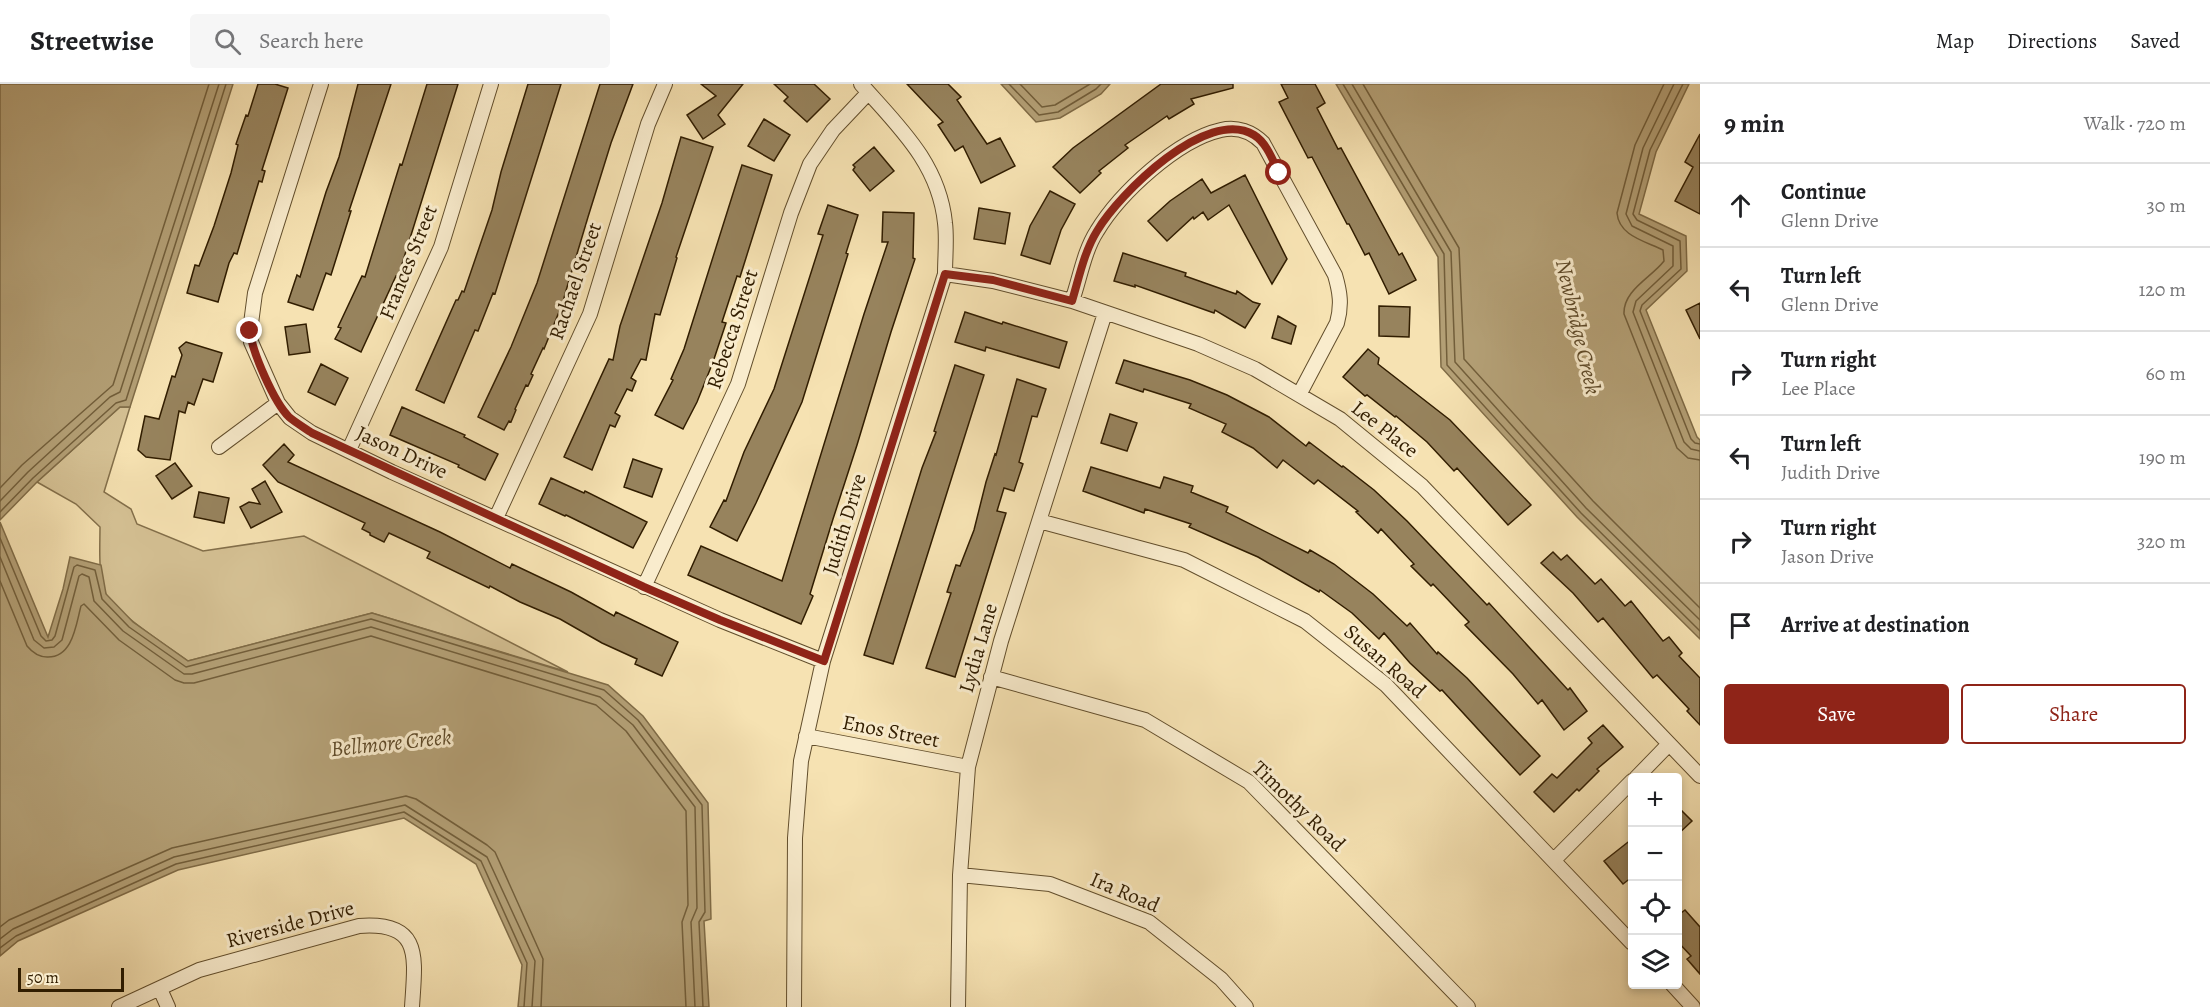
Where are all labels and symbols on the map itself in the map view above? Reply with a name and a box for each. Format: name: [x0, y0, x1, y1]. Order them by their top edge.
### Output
route start: [1265, 159, 1291, 185]
street label: Frances Street: [372, 200, 444, 324]
street label: Rachael Street: [542, 218, 608, 343]
water label: Newbridge Creek: [1548, 257, 1608, 398]
street label: Rebecca Street: [699, 265, 765, 393]
route end: [236, 317, 262, 343]
street label: Lee Place: [1346, 394, 1424, 464]
street label: Jason Drive: [352, 419, 452, 485]
street label: Judith Drive: [815, 470, 873, 578]
street label: Lydia Lane: [952, 600, 1004, 696]
street label: Susan Road: [1338, 618, 1433, 705]
street label: Enos Street: [840, 708, 942, 754]
water label: Bellmore Creek: [329, 722, 453, 764]
street label: Timothy Road: [1246, 754, 1352, 858]
street label: Ira Road: [1086, 865, 1165, 919]
street label: Riverside Drive: [223, 893, 357, 955]
scale bar: [18, 965, 124, 992]

